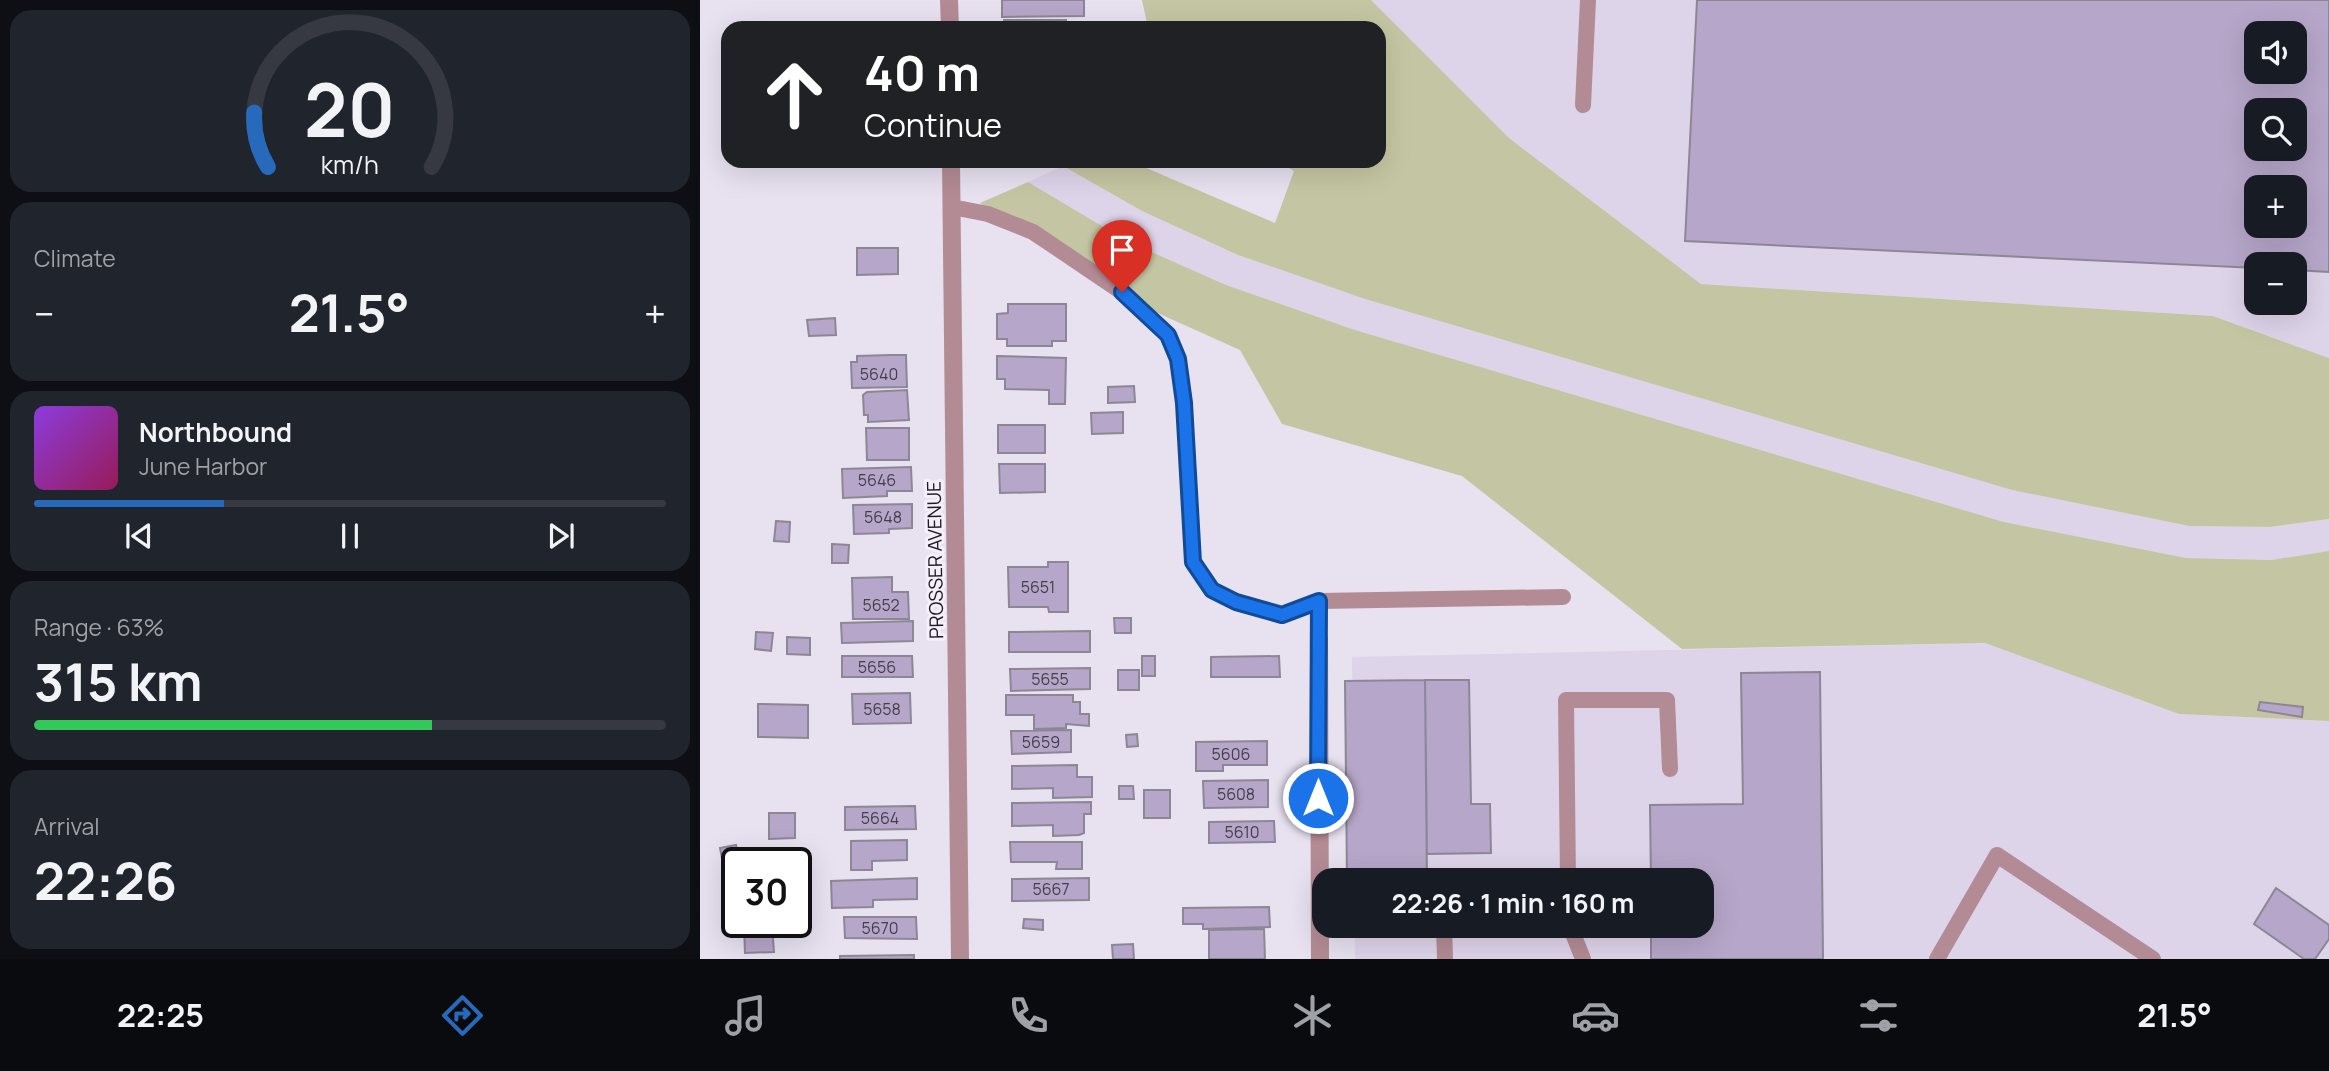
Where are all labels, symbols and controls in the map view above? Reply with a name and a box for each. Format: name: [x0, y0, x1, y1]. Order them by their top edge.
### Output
map controls: [2244, 21, 2307, 315]
button: sound: [2244, 21, 2307, 84]
text: 40 m: [864, 39, 980, 106]
icon: ahead: [749, 49, 840, 140]
text: 20: [304, 59, 396, 159]
button: search: [2244, 98, 2307, 161]
text: Continue: [864, 103, 1002, 147]
text: km/h: [321, 147, 379, 182]
button: +: [2244, 175, 2307, 238]
pin: [1092, 220, 1152, 292]
icon: arrive: [1103, 231, 1141, 269]
text: Climate: [34, 242, 116, 274]
button: −: [2244, 252, 2307, 315]
text: 21.5°: [289, 277, 410, 348]
text: −: [34, 287, 55, 339]
text: +: [644, 287, 666, 339]
house number: 5640: [860, 363, 898, 385]
text: Northbound: [139, 414, 292, 450]
text: June Harbor: [139, 450, 267, 482]
house number: 5646: [858, 469, 896, 491]
street label: PROSSER AVENUE: [921, 481, 949, 639]
house number: 5648: [864, 506, 902, 528]
icon: previous: [120, 517, 158, 555]
icon: pause: [331, 517, 369, 555]
icon: next: [542, 517, 580, 555]
house number: 5651: [1021, 576, 1055, 598]
house number: 5652: [862, 594, 900, 616]
text: Range · 63%: [34, 611, 164, 643]
text: 315 km: [34, 646, 203, 717]
house number: 5656: [858, 656, 896, 678]
house number: 5655: [1031, 668, 1069, 690]
house number: 5658: [863, 698, 901, 720]
house number: 5659: [1022, 731, 1060, 753]
house number: 5606: [1212, 743, 1250, 765]
position arrow: [1281, 761, 1355, 835]
house number: 5608: [1217, 783, 1255, 805]
house number: 5664: [861, 807, 899, 829]
text: Arrival: [34, 810, 100, 842]
house number: 5610: [1225, 821, 1259, 843]
text: 22:26: [34, 845, 177, 916]
speed limit sign: 30: [721, 847, 812, 938]
house number: 5667: [1032, 878, 1070, 900]
text: 22:26 · 1 min · 160 m: [1392, 885, 1634, 921]
house number: 5670: [862, 917, 898, 939]
icon: directions: [438, 991, 487, 1040]
icon: music: [721, 991, 770, 1040]
icon: phone: [1004, 991, 1053, 1040]
icon: climate: [1288, 991, 1337, 1040]
icon: car: [1571, 991, 1620, 1040]
icon: filters: [1854, 991, 1903, 1040]
text: 22:25: [117, 993, 204, 1037]
text: 21.5°: [2137, 993, 2212, 1037]

